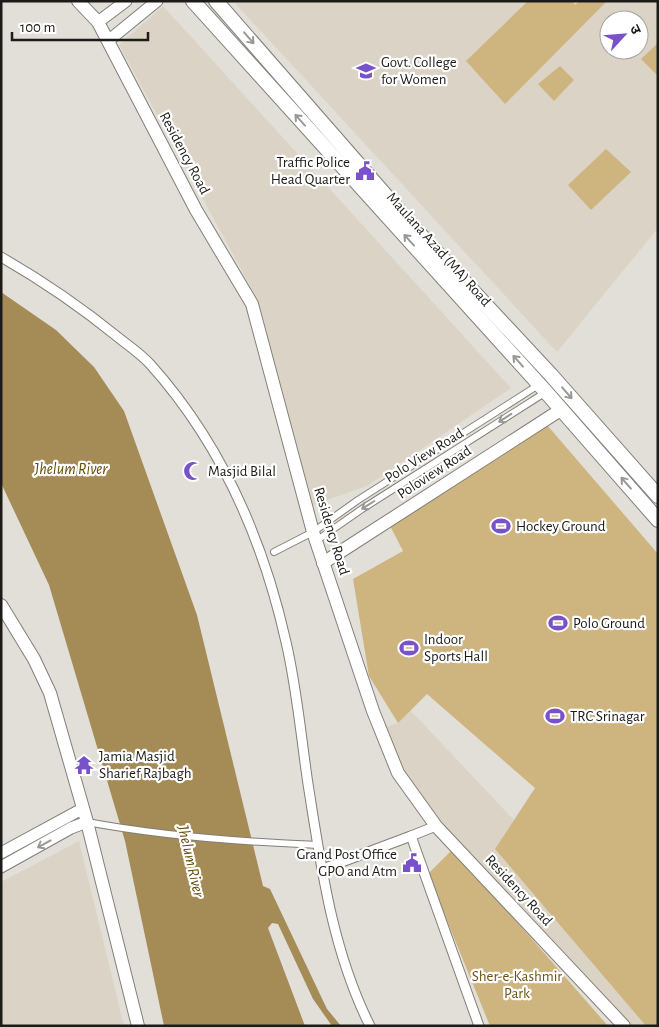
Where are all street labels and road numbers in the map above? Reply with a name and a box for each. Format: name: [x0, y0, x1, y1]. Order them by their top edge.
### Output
street label: Residency Road: [157, 110, 213, 197]
street label: Maulana Azad (MA) Road: [384, 189, 494, 309]
street label: Polo View Road: [382, 425, 466, 486]
street label: Poloview Road: [395, 443, 474, 502]
street label: Residency Road: [311, 486, 352, 577]
street label: Residency Road: [482, 852, 555, 929]

